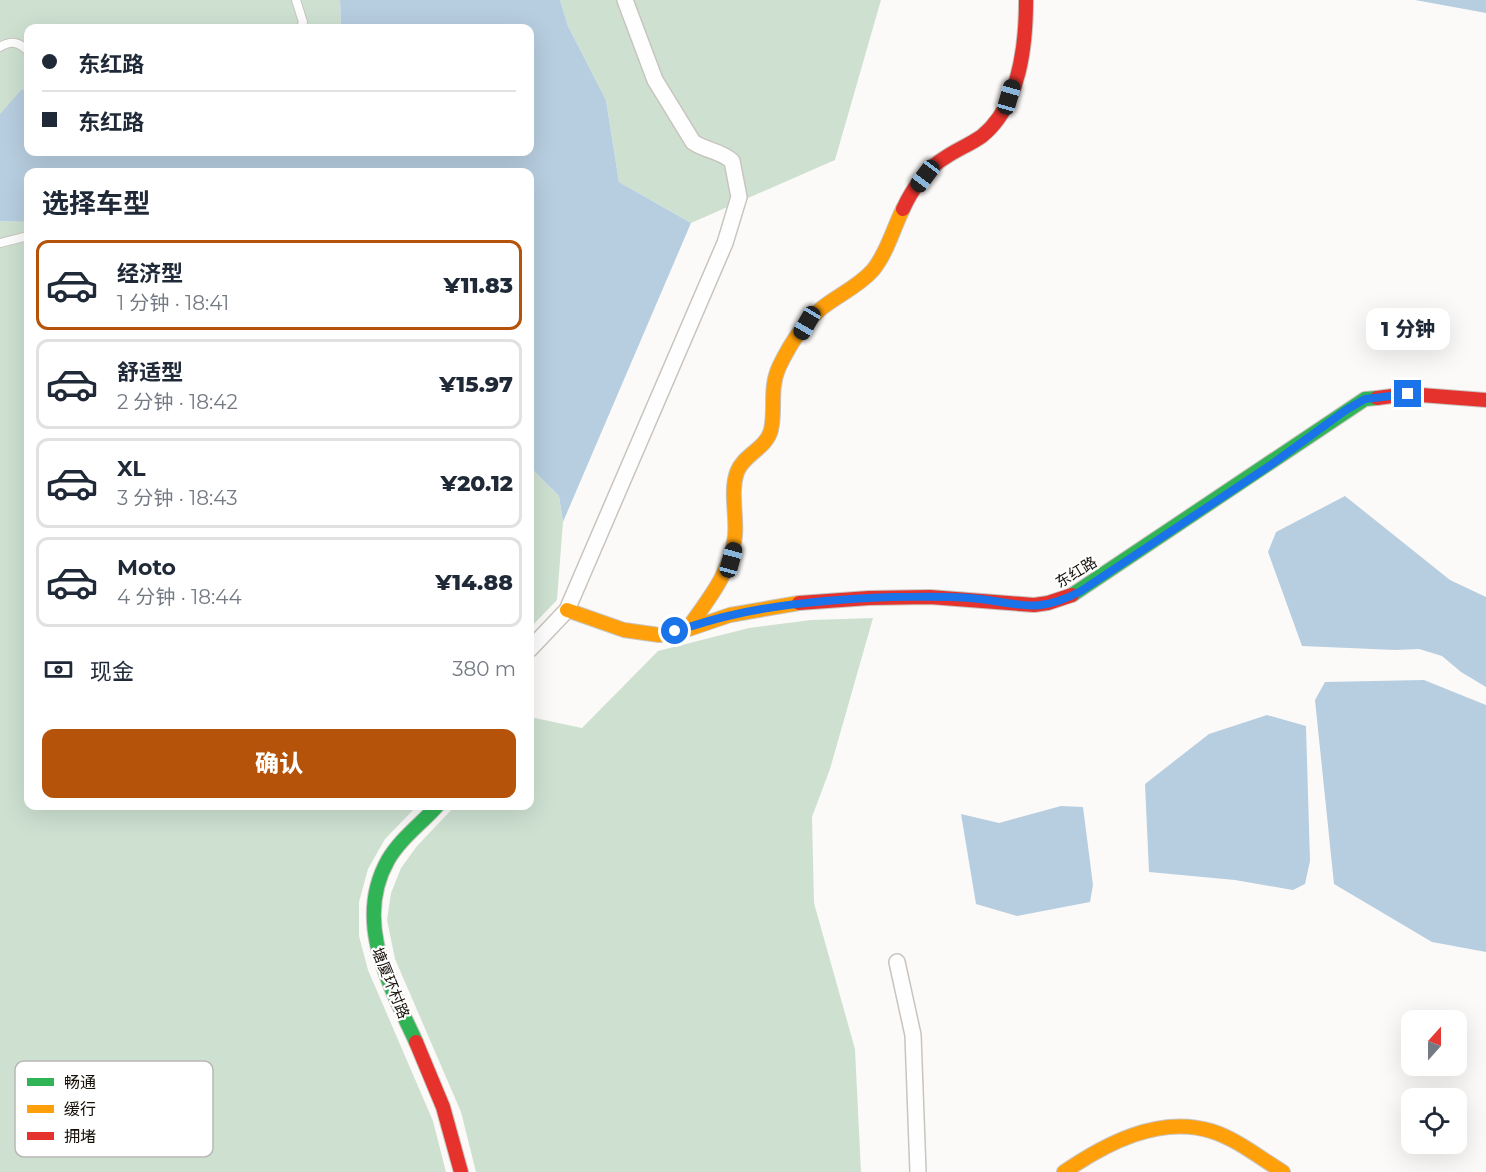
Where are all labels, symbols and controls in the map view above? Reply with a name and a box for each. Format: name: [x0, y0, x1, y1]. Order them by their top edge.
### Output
text: 东红路: [78, 51, 144, 78]
car: [995, 77, 1023, 117]
text: 东红路: [78, 109, 144, 136]
car: [907, 156, 943, 196]
text: 选择车型: [42, 187, 150, 220]
icon: car: [45, 258, 99, 312]
text: 经济型: [117, 260, 183, 287]
text: ¥11.83: [444, 272, 513, 299]
text: 1 分钟 · 18:41: [117, 291, 229, 315]
car: [790, 303, 824, 343]
callout: 1 分钟: [1366, 307, 1450, 349]
text: 1 分钟: [1381, 317, 1435, 341]
icon: car: [45, 357, 99, 411]
text: 舒适型: [117, 359, 183, 386]
text: ¥15.97: [439, 371, 513, 398]
route end: [1394, 380, 1421, 407]
text: 2 分钟 · 18:42: [117, 390, 238, 414]
text: XL: [117, 455, 146, 482]
icon: car: [45, 456, 99, 510]
text: ¥20.12: [441, 470, 513, 497]
text: 3 分钟 · 18:43: [117, 486, 237, 510]
car: [718, 540, 744, 580]
street label: 东红路: [1052, 552, 1100, 592]
text: Moto: [117, 554, 176, 581]
icon: car: [45, 555, 99, 609]
text: ¥14.88: [435, 569, 513, 596]
text: 4 分钟 · 18:44: [117, 585, 242, 609]
route start: [661, 617, 688, 644]
icon: cash: [42, 653, 75, 686]
text: 380 m: [452, 657, 516, 681]
text: 现金: [90, 658, 134, 685]
button: 确认: [42, 729, 516, 798]
street label: 塘厦环村路: [368, 945, 414, 1021]
north arrow: [1401, 1010, 1467, 1076]
map controls: [1401, 1010, 1467, 1154]
legend: [15, 1061, 213, 1157]
text: 畅通: [64, 1073, 96, 1092]
button: locate: [1401, 1088, 1467, 1154]
text: 缓行: [64, 1100, 96, 1119]
text: 拥堵: [64, 1127, 96, 1146]

